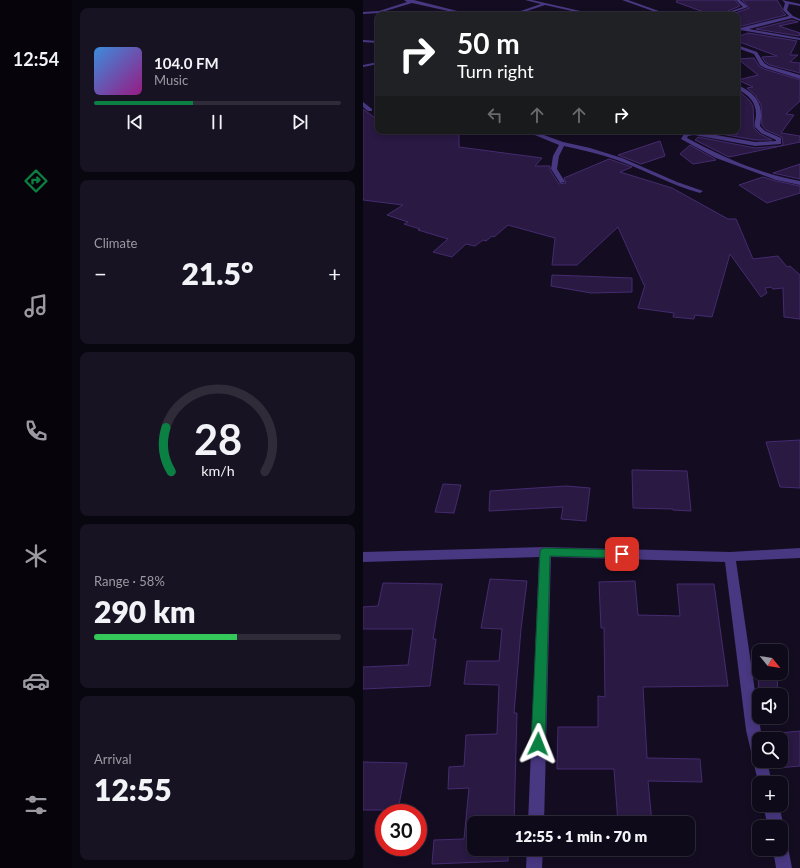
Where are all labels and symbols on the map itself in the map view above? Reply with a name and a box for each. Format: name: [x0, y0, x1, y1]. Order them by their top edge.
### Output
pin: [605, 537, 639, 571]
north arrow: [752, 644, 788, 680]
position arrow: [517, 723, 559, 765]
speed limit sign: 30: [375, 804, 427, 856]

